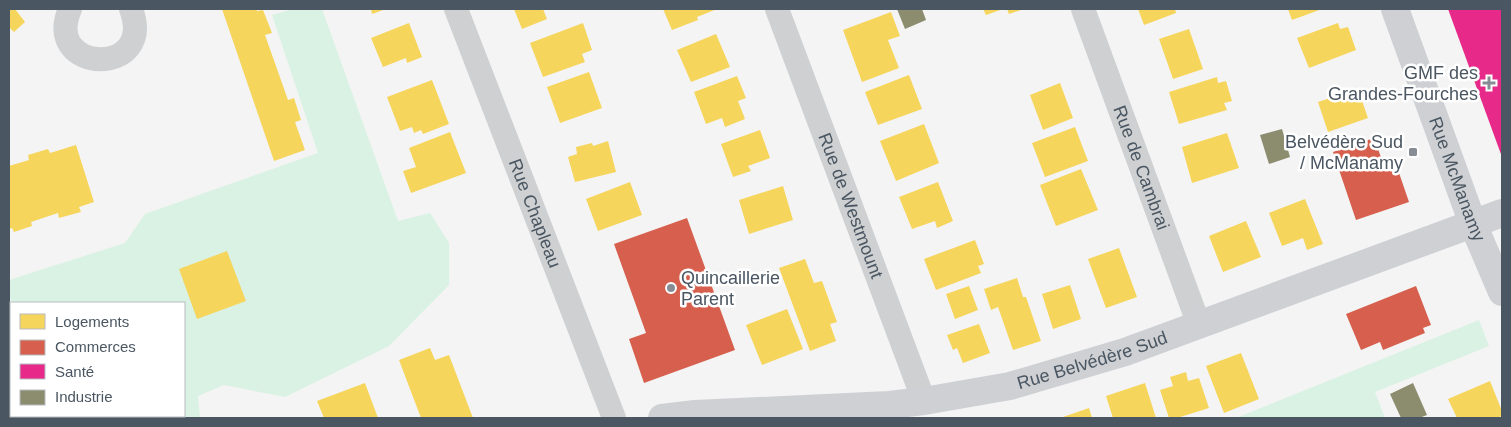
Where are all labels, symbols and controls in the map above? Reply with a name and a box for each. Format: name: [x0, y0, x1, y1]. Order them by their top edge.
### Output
place label: GMF des Grandes-Fourches: [1328, 63, 1478, 104]
marker: GMF des Grandes-Fourches: [1482, 76, 1496, 90]
street label: Rue de Cambrai: [1109, 103, 1173, 233]
street label: Rue McManamy: [1425, 114, 1489, 244]
street label: Rue de Westmount: [814, 130, 887, 281]
place label: Belvédère Sud / McManamy: [1285, 132, 1403, 173]
marker: Belvédère Sud / McManamy: [1407, 146, 1419, 158]
street label: Rue Chapleau: [505, 156, 565, 271]
place label: Quincaillerie Parent: [681, 268, 780, 309]
marker: Quincaillerie Parent: [665, 282, 677, 294]
legend: [10, 302, 185, 417]
text: Logements: [55, 313, 129, 330]
street label: Rue Belvédère Sud: [1015, 327, 1170, 393]
text: Commerces: [55, 338, 136, 355]
text: Santé: [55, 363, 94, 380]
text: Industrie: [55, 388, 113, 405]

